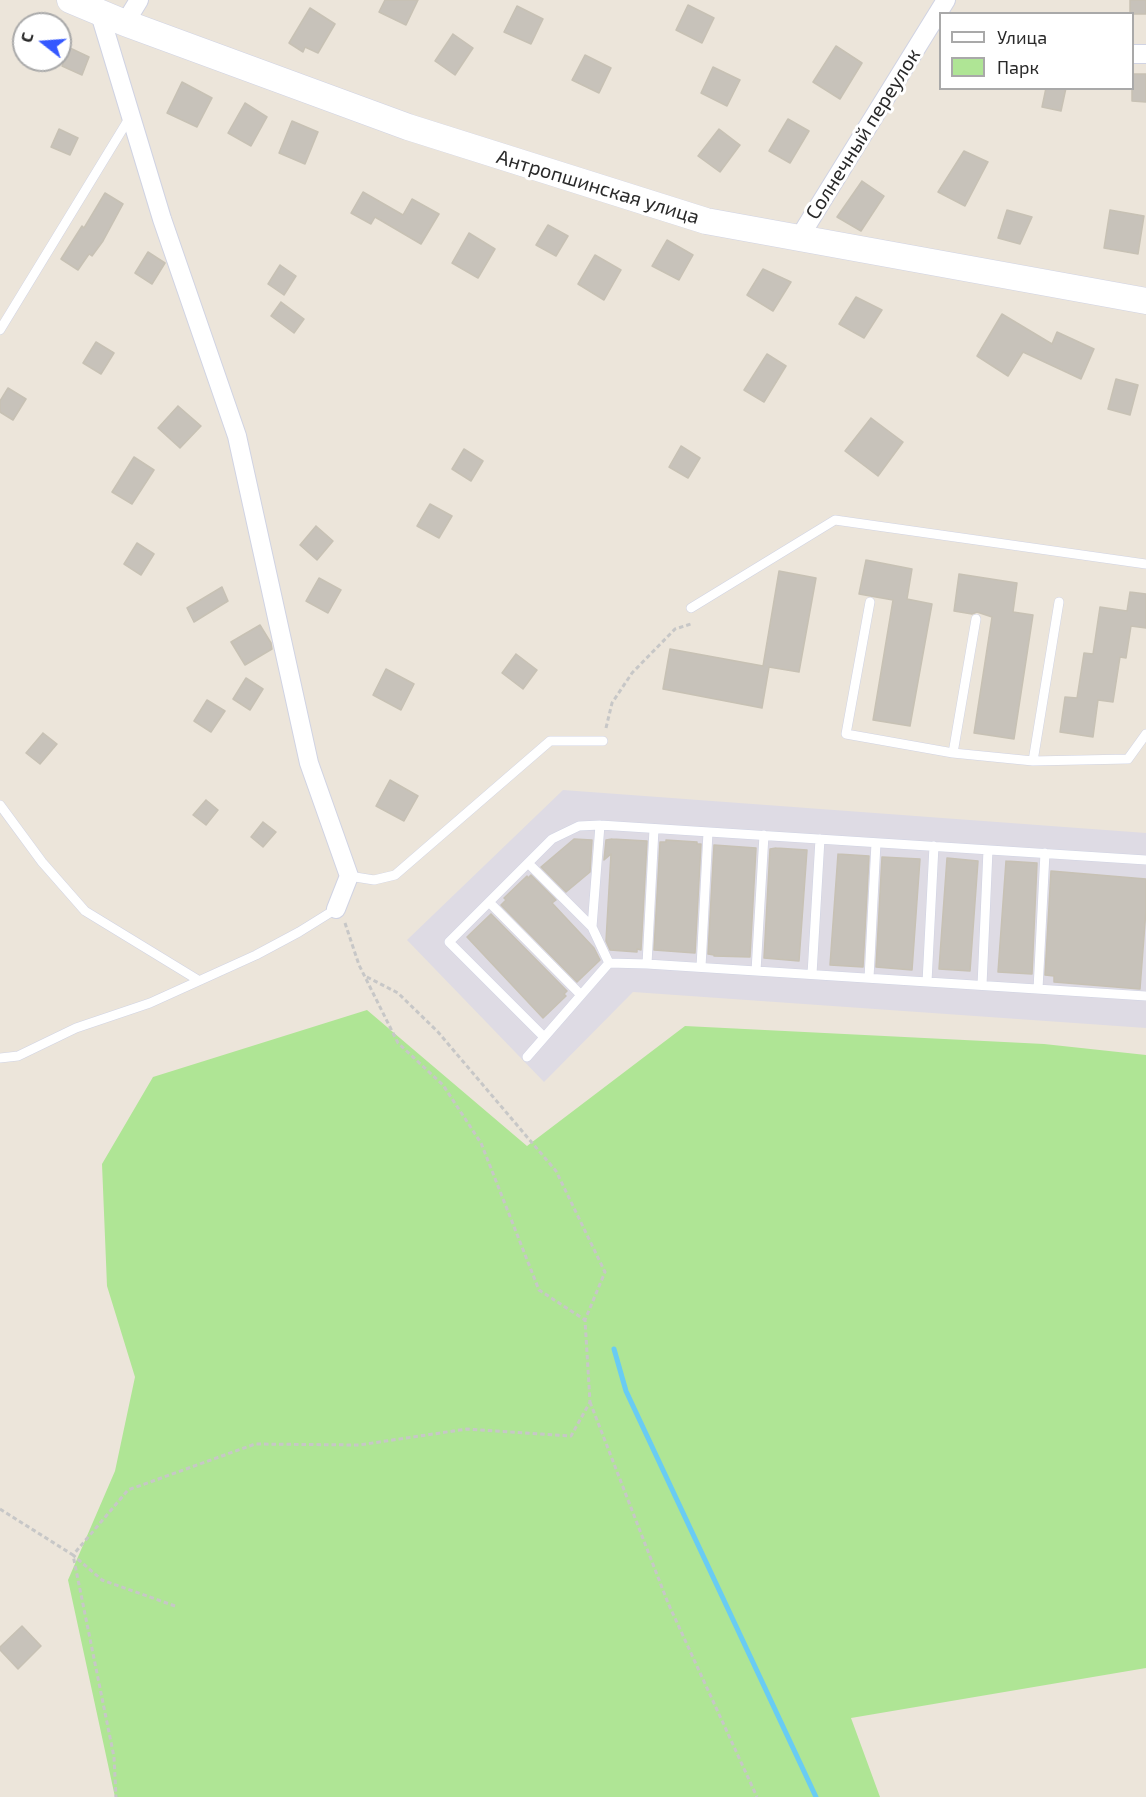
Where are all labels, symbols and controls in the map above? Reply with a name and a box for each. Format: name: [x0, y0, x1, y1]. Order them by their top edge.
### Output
north arrow: [12, 12, 72, 72]
legend: [939, 12, 1134, 90]
text: Улица: [997, 26, 1047, 48]
text: С: [16, 30, 37, 44]
street label: Солнечный переулок: [801, 44, 925, 224]
text: Парк: [997, 56, 1039, 78]
street label: Антропшинская улица: [494, 145, 702, 229]

